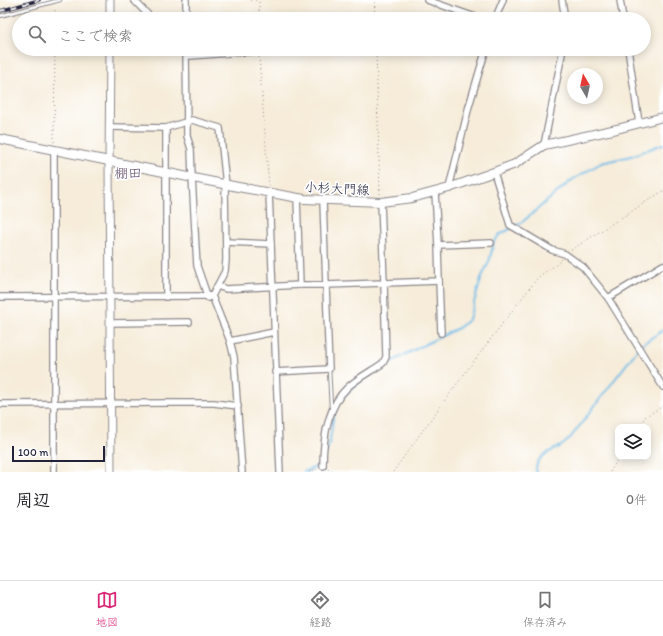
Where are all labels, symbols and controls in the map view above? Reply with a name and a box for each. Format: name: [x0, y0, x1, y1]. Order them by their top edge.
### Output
search box: [12, 12, 651, 56]
icon: search: [26, 23, 48, 45]
text: ここで検索: [58, 27, 133, 45]
north arrow: [567, 68, 603, 104]
district label: 棚田: [114, 165, 142, 182]
street label: 小杉大門線: [304, 179, 371, 198]
map controls: [615, 424, 651, 460]
button: layers: [615, 424, 651, 460]
scale bar: [12, 444, 105, 463]
text: 100 m: [18, 446, 48, 459]
text: 周辺: [16, 490, 50, 510]
text: 0件: [626, 492, 647, 507]
tab: 地図: [96, 589, 118, 629]
tab: 経路: [309, 589, 331, 629]
tab: 保存済み: [523, 589, 567, 629]

